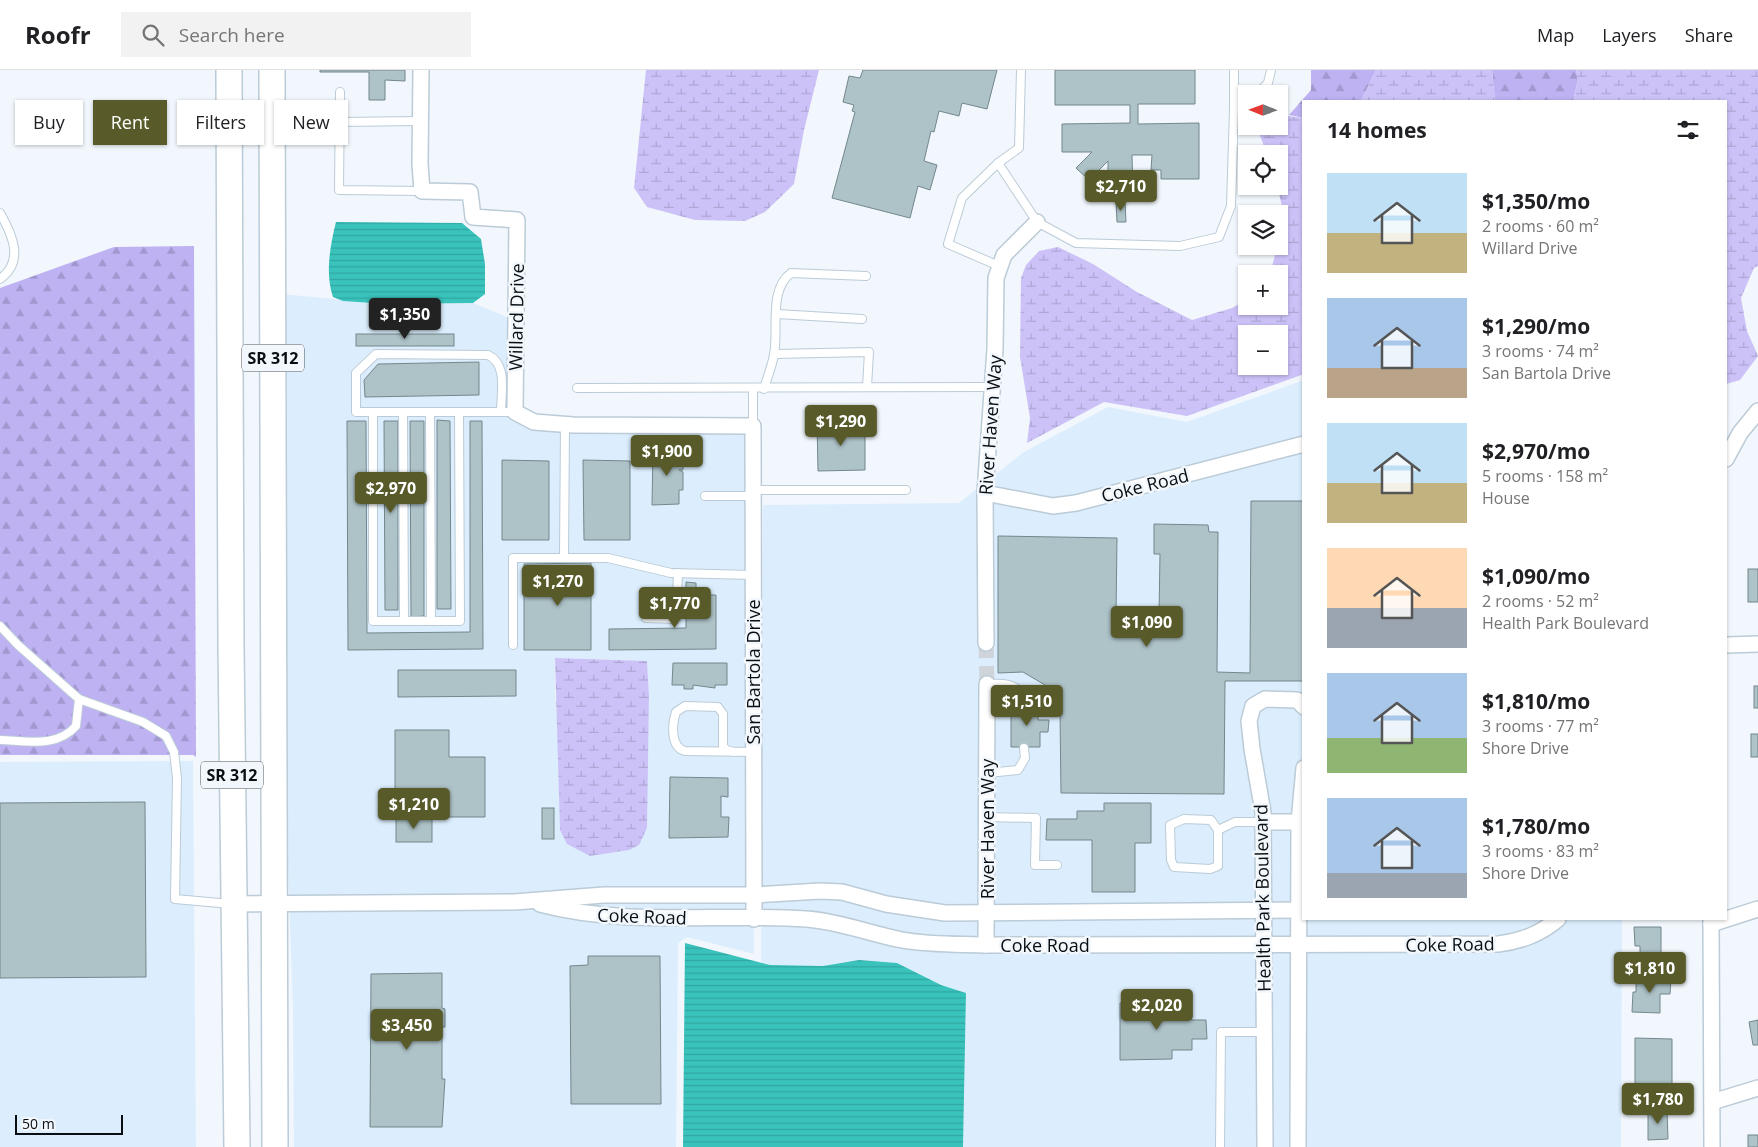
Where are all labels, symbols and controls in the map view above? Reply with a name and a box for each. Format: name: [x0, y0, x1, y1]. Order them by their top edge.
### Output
search box: [121, 12, 471, 57]
text: Roofr: [25, 18, 91, 51]
icon: search: [139, 21, 167, 49]
text: Search here: [179, 22, 285, 48]
text: Map: [1537, 23, 1574, 47]
text: Layers: [1602, 23, 1657, 47]
text: Share: [1685, 23, 1733, 47]
north arrow: [1238, 85, 1288, 135]
map controls: [1238, 85, 1288, 375]
chip: Buy: [15, 100, 83, 145]
chip: Rent: [93, 100, 167, 145]
chip: Filters: [177, 100, 264, 145]
chip: New: [274, 100, 348, 145]
text: 14 homes: [1327, 116, 1427, 144]
icon: filters: [1674, 116, 1702, 144]
button: locate: [1238, 145, 1288, 195]
pin: $2,710: [1080, 170, 1162, 212]
text: $2,710: [1096, 175, 1146, 197]
text: $1,350/mo: [1482, 187, 1590, 215]
icon: home: [1367, 193, 1427, 253]
button: layers: [1238, 205, 1288, 255]
text: 2 rooms · 60 m²: [1482, 215, 1599, 237]
text: Willard Drive: [1482, 237, 1577, 259]
street label: Willard Drive: [503, 263, 529, 371]
button: +: [1238, 265, 1288, 315]
pin: $1,350: [364, 298, 446, 340]
text: $1,350: [380, 303, 430, 325]
text: $1,290/mo: [1482, 312, 1590, 340]
icon: home: [1367, 318, 1427, 378]
button: −: [1238, 325, 1288, 375]
text: 3 rooms · 74 m²: [1482, 340, 1599, 362]
road number: SR 312: [242, 344, 304, 372]
street label: River Haven Way: [973, 353, 1007, 496]
text: San Bartola Drive: [1482, 362, 1611, 384]
pin: $1,290: [800, 404, 882, 447]
text: $1,290: [816, 410, 866, 432]
pin: $1,900: [626, 434, 708, 477]
text: $2,970/mo: [1482, 437, 1590, 465]
text: $1,900: [642, 440, 692, 462]
icon: home: [1367, 443, 1427, 503]
street label: Coke Road: [1099, 463, 1191, 507]
text: 5 rooms · 158 m²: [1482, 465, 1608, 487]
pin: $2,970: [350, 472, 432, 514]
text: $2,970: [366, 477, 416, 499]
text: House: [1482, 487, 1530, 509]
text: $1,090/mo: [1482, 562, 1590, 590]
pin: $1,270: [517, 564, 599, 607]
icon: home: [1367, 568, 1427, 628]
text: $1,270: [533, 570, 583, 592]
pin: $1,770: [634, 586, 716, 629]
text: 2 rooms · 52 m²: [1482, 590, 1599, 612]
text: $1,770: [650, 592, 700, 614]
street label: San Bartola Drive: [741, 599, 765, 745]
pin: $1,090: [1106, 606, 1188, 648]
text: $1,090: [1122, 611, 1172, 633]
text: Health Park Boulevard: [1482, 612, 1649, 634]
pin: $1,510: [986, 684, 1068, 727]
text: $1,810/mo: [1482, 687, 1590, 715]
text: $1,510: [1002, 690, 1052, 712]
icon: home: [1367, 693, 1427, 753]
text: 3 rooms · 77 m²: [1482, 715, 1599, 737]
text: Shore Drive: [1482, 737, 1569, 759]
street label: River Haven Way: [975, 758, 999, 899]
road number: SR 312: [201, 762, 263, 788]
pin: $1,210: [373, 788, 455, 830]
text: $1,210: [389, 793, 439, 815]
street label: Health Park Boulevard: [1248, 804, 1276, 992]
text: $1,780/mo: [1482, 812, 1590, 840]
icon: home: [1367, 818, 1427, 878]
text: 3 rooms · 83 m²: [1482, 840, 1599, 862]
text: Shore Drive: [1482, 862, 1569, 884]
street label: Coke Road: [597, 902, 687, 930]
street label: Coke Road: [1405, 931, 1495, 957]
street label: Coke Road: [1000, 933, 1090, 957]
pin: $1,810: [1609, 952, 1691, 994]
text: $1,810: [1625, 957, 1675, 979]
pin: $2,020: [1116, 988, 1198, 1031]
text: $2,020: [1132, 994, 1182, 1016]
pin: $3,450: [366, 1008, 448, 1051]
text: $3,450: [382, 1014, 432, 1036]
pin: $1,780: [1617, 1082, 1699, 1125]
text: $1,780: [1633, 1088, 1683, 1110]
scale bar: [15, 1112, 122, 1135]
text: 50 m: [22, 1114, 55, 1133]

